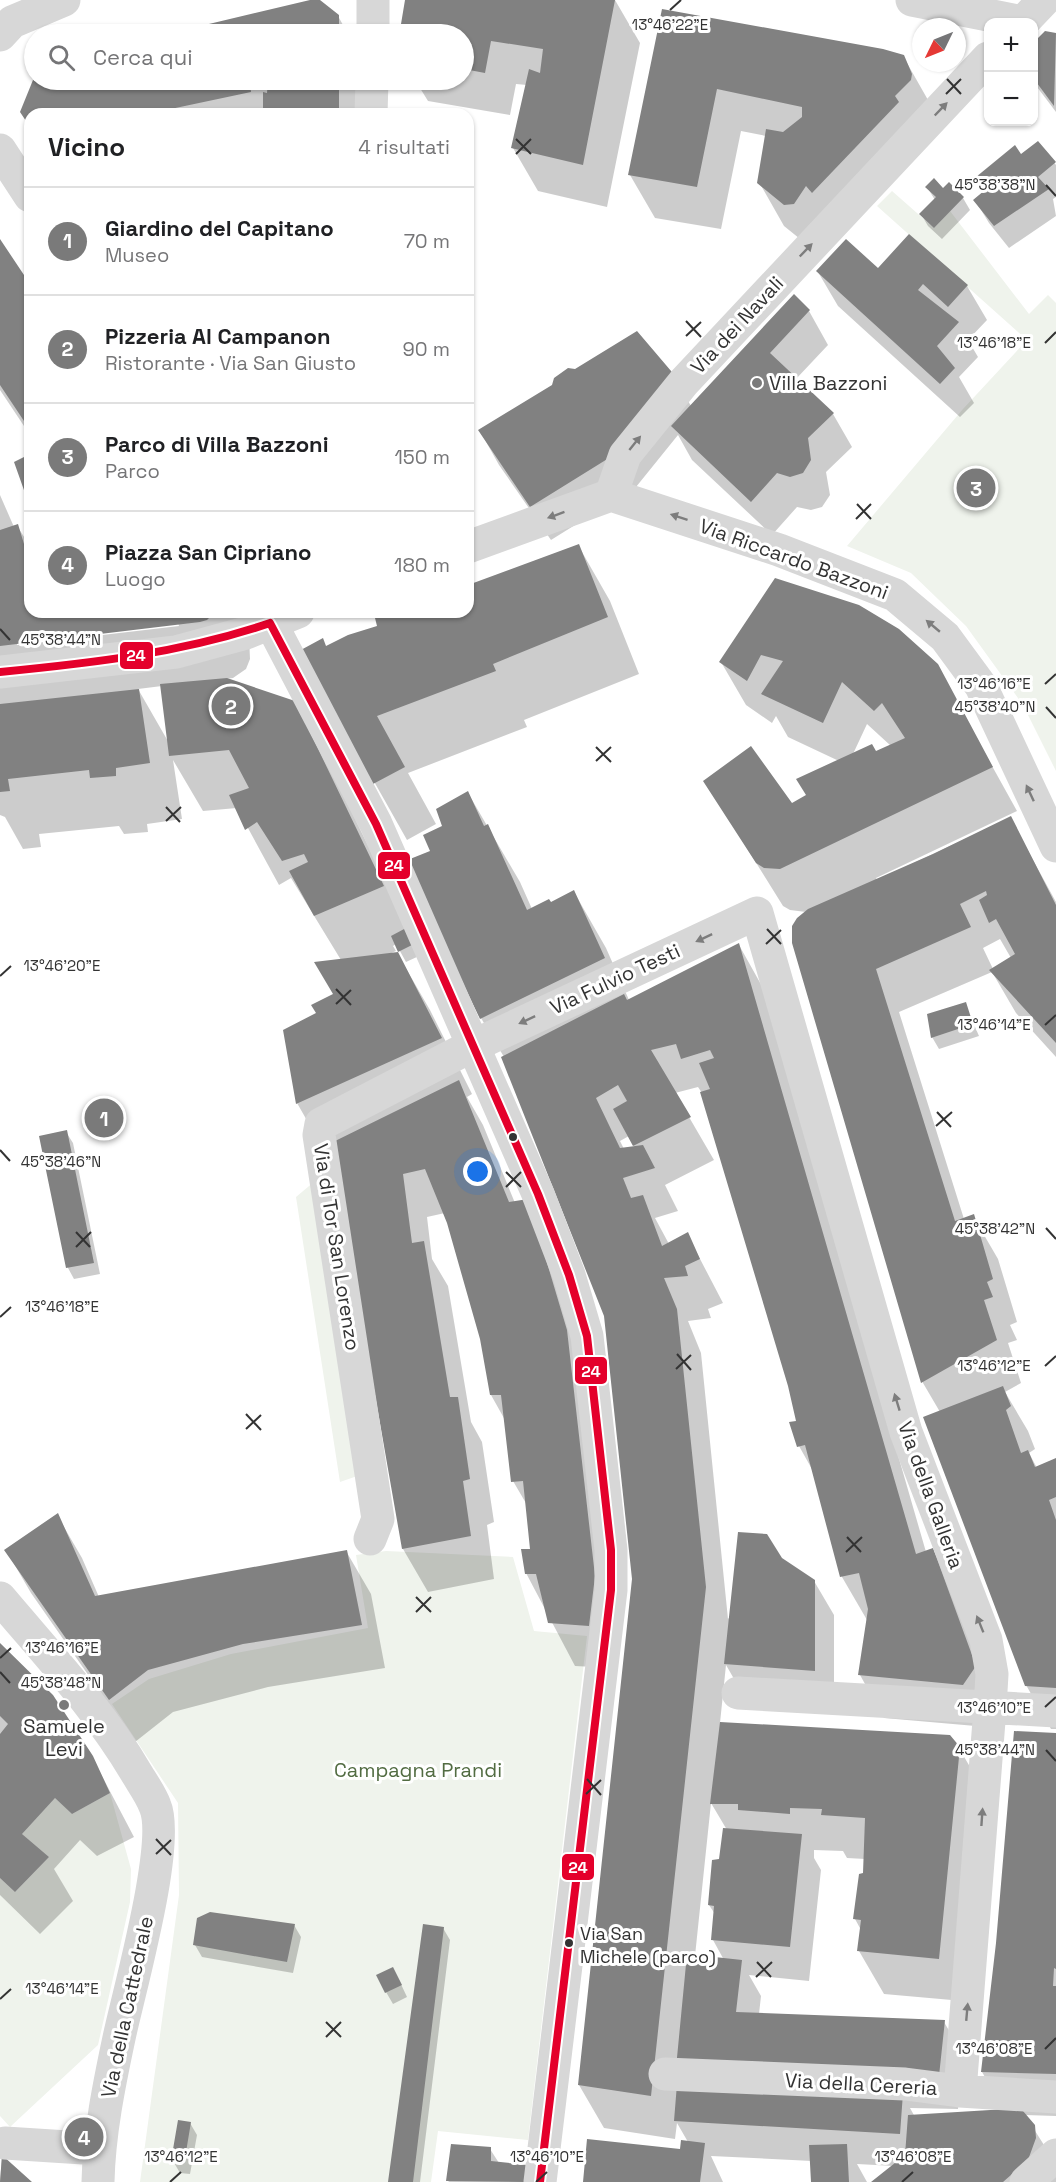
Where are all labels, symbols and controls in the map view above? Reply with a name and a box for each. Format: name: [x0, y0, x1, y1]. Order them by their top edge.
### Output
text: 13°46'22"E: [632, 15, 708, 34]
north arrow: [912, 18, 966, 72]
map controls: [984, 18, 1038, 126]
button: +: [984, 18, 1038, 72]
search box: [24, 24, 474, 90]
icon: search: [45, 41, 78, 74]
text: Cerca qui: [93, 43, 193, 71]
button: −: [984, 72, 1038, 126]
one-way arrow: [933, 102, 947, 116]
text: Vicino: [48, 130, 125, 164]
text: 4 risultati: [358, 134, 450, 160]
text: 45°38'38"N: [955, 175, 1036, 194]
text: Giardino del Capitano: [105, 214, 334, 242]
text: 1: [63, 228, 72, 254]
text: 70 m: [404, 228, 450, 254]
text: Museo: [105, 242, 169, 268]
one-way arrow: [799, 243, 813, 257]
street label: Via dei Navali: [685, 271, 789, 379]
text: Pizzeria Al Campanon: [105, 322, 330, 350]
text: 13°46'18"E: [957, 333, 1031, 352]
text: 2: [62, 336, 73, 362]
text: 90 m: [403, 336, 450, 362]
text: Ristorante · Via San Giusto: [105, 350, 356, 376]
place label: Villa Bazzoni: [769, 370, 887, 396]
marker: Villa Bazzoni: [750, 376, 764, 390]
text: Parco di Villa Bazzoni: [105, 430, 329, 458]
one-way arrow: [629, 435, 642, 451]
text: 3: [61, 444, 74, 470]
text: 150 m: [395, 444, 450, 470]
text: Parco: [105, 458, 160, 484]
pin: 3: [956, 466, 996, 510]
one-way arrow: [547, 511, 565, 521]
one-way arrow: [670, 512, 688, 522]
street label: Via Riccardo Bazzoni: [696, 513, 892, 605]
text: Piazza San Cipriano: [105, 538, 312, 566]
text: 4: [61, 552, 74, 578]
text: 180 m: [394, 552, 450, 578]
text: Luogo: [105, 566, 166, 592]
one-way arrow: [925, 620, 941, 633]
text: 45°38'44"N: [21, 630, 101, 649]
line badge: 24: [119, 641, 154, 670]
text: 24: [126, 645, 146, 666]
text: 13°46'16"E: [957, 674, 1031, 693]
pin: 2: [212, 684, 250, 728]
text: 45°38'40"N: [955, 697, 1035, 716]
one-way arrow: [1026, 785, 1035, 802]
line badge: 24: [377, 851, 411, 880]
text: 24: [384, 855, 404, 876]
one-way arrow: [695, 933, 712, 942]
street label: Via Fulvio Testi: [546, 938, 684, 1020]
text: 13°46'20"E: [24, 956, 100, 975]
text: 13°46'14"E: [957, 1015, 1031, 1034]
one-way arrow: [519, 1016, 536, 1025]
pin: 1: [84, 1096, 124, 1140]
unlabelled marker: [507, 1131, 519, 1143]
street label: Via di Tor San Lorenzo: [308, 1142, 366, 1352]
text: 45°38'46"N: [21, 1152, 101, 1171]
your location: [463, 1157, 492, 1186]
text: 45°38'42"N: [955, 1219, 1035, 1238]
text: 13°46'18"E: [25, 1297, 99, 1316]
line badge: 24: [574, 1356, 608, 1385]
text: 13°46'12"E: [957, 1356, 1031, 1375]
text: 24: [581, 1361, 601, 1382]
one-way arrow: [892, 1393, 901, 1411]
street label: Via della Galleria: [892, 1418, 970, 1572]
one-way arrow: [974, 1615, 984, 1633]
text: 13°46'16"E: [25, 1638, 99, 1657]
text: 45°38'48"N: [21, 1673, 101, 1692]
marker: Samuele Levi: [57, 1698, 71, 1712]
text: 13°46'10"E: [957, 1698, 1031, 1717]
place label: Samuele Levi: [23, 1713, 105, 1762]
text: 45°38'44"N: [955, 1740, 1035, 1759]
park label: Campagna Prandi: [334, 1757, 502, 1783]
one-way arrow: [978, 1808, 987, 1827]
line badge: 24: [561, 1853, 595, 1881]
text: 24: [568, 1857, 588, 1878]
street label: Via della Cattedrale: [95, 1914, 159, 2100]
place label: Via San Michele (parco): [580, 1922, 716, 1968]
marker: Via San Michele (parco): [563, 1937, 575, 1949]
text: 13°46'14"E: [25, 1979, 99, 1998]
one-way arrow: [962, 2002, 972, 2021]
text: 13°46'08"E: [955, 2039, 1033, 2058]
street label: Via della Cereria: [784, 2067, 938, 2101]
pin: 4: [64, 2114, 104, 2160]
text: 13°46'12"E: [144, 2147, 218, 2166]
text: 13°46'10"E: [510, 2147, 584, 2166]
text: 13°46'08"E: [874, 2147, 952, 2166]

